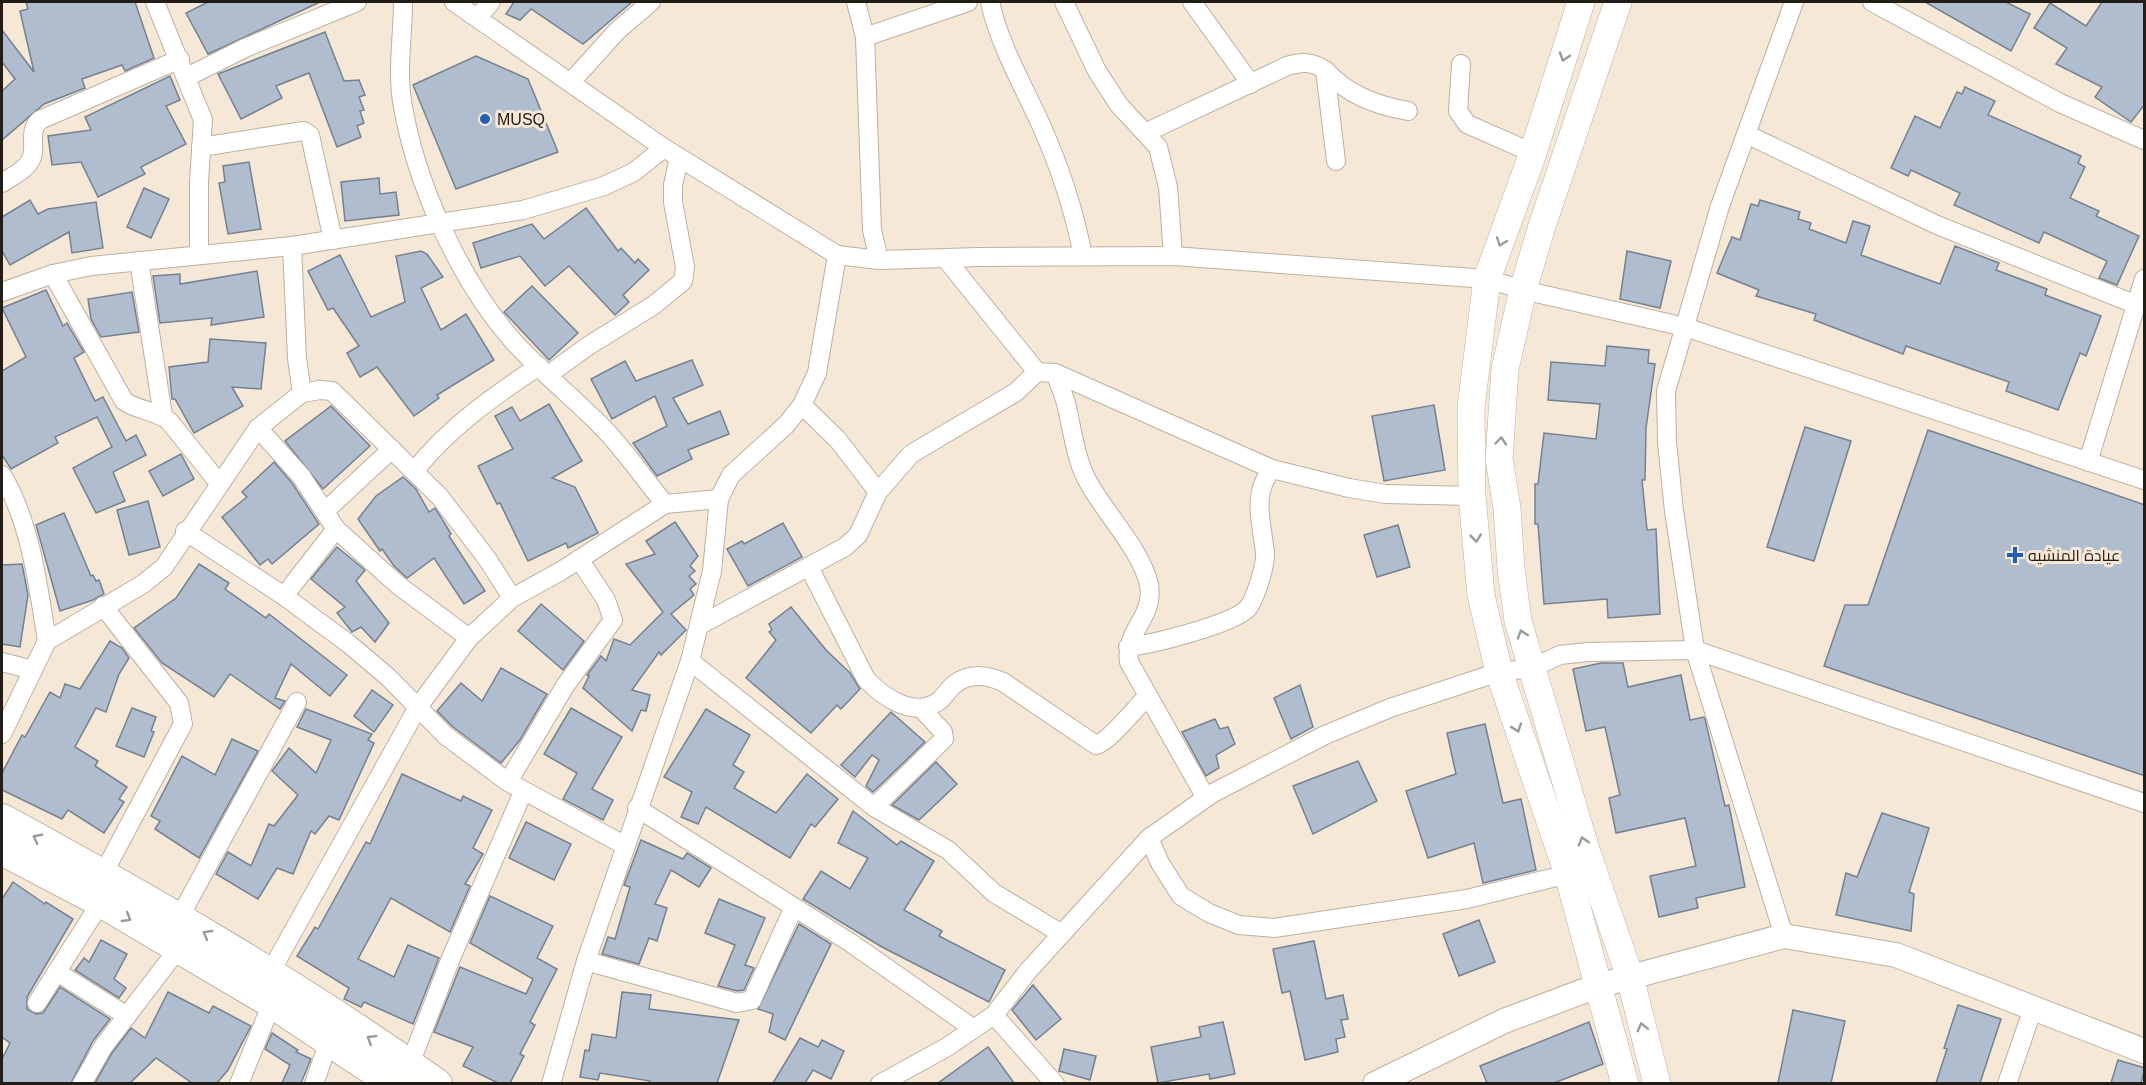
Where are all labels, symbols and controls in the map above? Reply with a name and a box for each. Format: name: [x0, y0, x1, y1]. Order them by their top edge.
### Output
one-way arrow: [1558, 51, 1571, 62]
place label: MUSQ: [497, 111, 545, 128]
marker: MUSQ: [478, 112, 492, 126]
one-way arrow: [1495, 236, 1508, 247]
one-way arrow: [1494, 437, 1507, 446]
one-way arrow: [1469, 534, 1482, 543]
marker: عيادة المنشيه: [2006, 546, 2024, 564]
place label: عيادة المنشيه: [2028, 547, 2120, 565]
one-way arrow: [1517, 629, 1529, 640]
one-way arrow: [1510, 722, 1523, 733]
one-way arrow: [33, 834, 44, 845]
one-way arrow: [1578, 836, 1590, 847]
one-way arrow: [121, 910, 131, 922]
one-way arrow: [203, 930, 213, 942]
one-way arrow: [1637, 1022, 1650, 1032]
one-way arrow: [367, 1035, 377, 1047]

